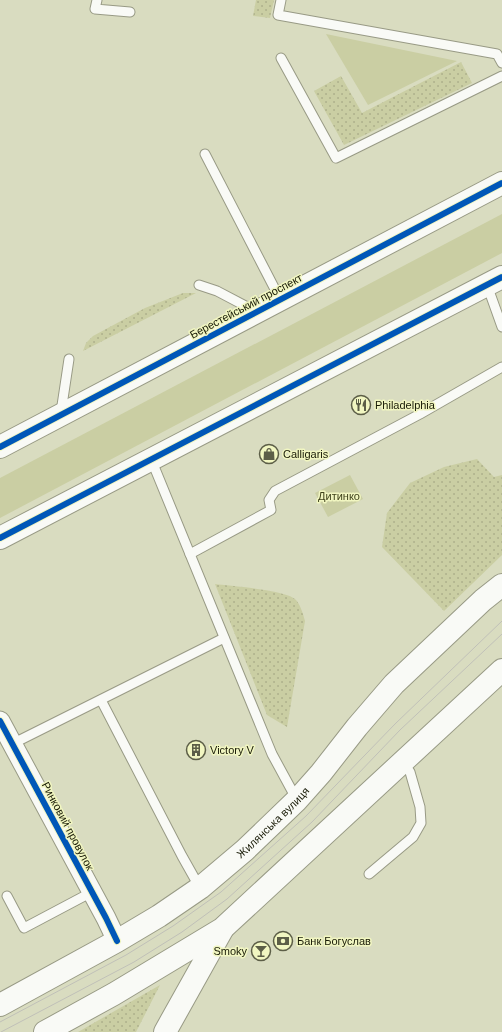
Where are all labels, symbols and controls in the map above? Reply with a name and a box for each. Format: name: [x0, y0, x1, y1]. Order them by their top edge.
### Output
street label: Берестейський проспект: [188, 271, 304, 341]
restaurant icon: Philadelphia: [350, 394, 372, 416]
place label: Philadelphia: [375, 399, 436, 411]
shop icon: Calligaris: [258, 443, 280, 465]
place label: Calligaris: [283, 448, 329, 460]
park label: Дитинко: [318, 490, 360, 502]
building icon: Victory V: [185, 739, 207, 761]
place label: Victory V: [210, 744, 254, 756]
street label: Ринковий провулок: [40, 780, 96, 872]
street label: Жилянська вулиця: [234, 785, 312, 860]
bank icon: Банк Богуслав: [272, 930, 294, 952]
place label: Банк Богуслав: [297, 935, 371, 947]
bar icon: Smoky: [250, 940, 272, 962]
place label: Smoky: [213, 945, 247, 957]

